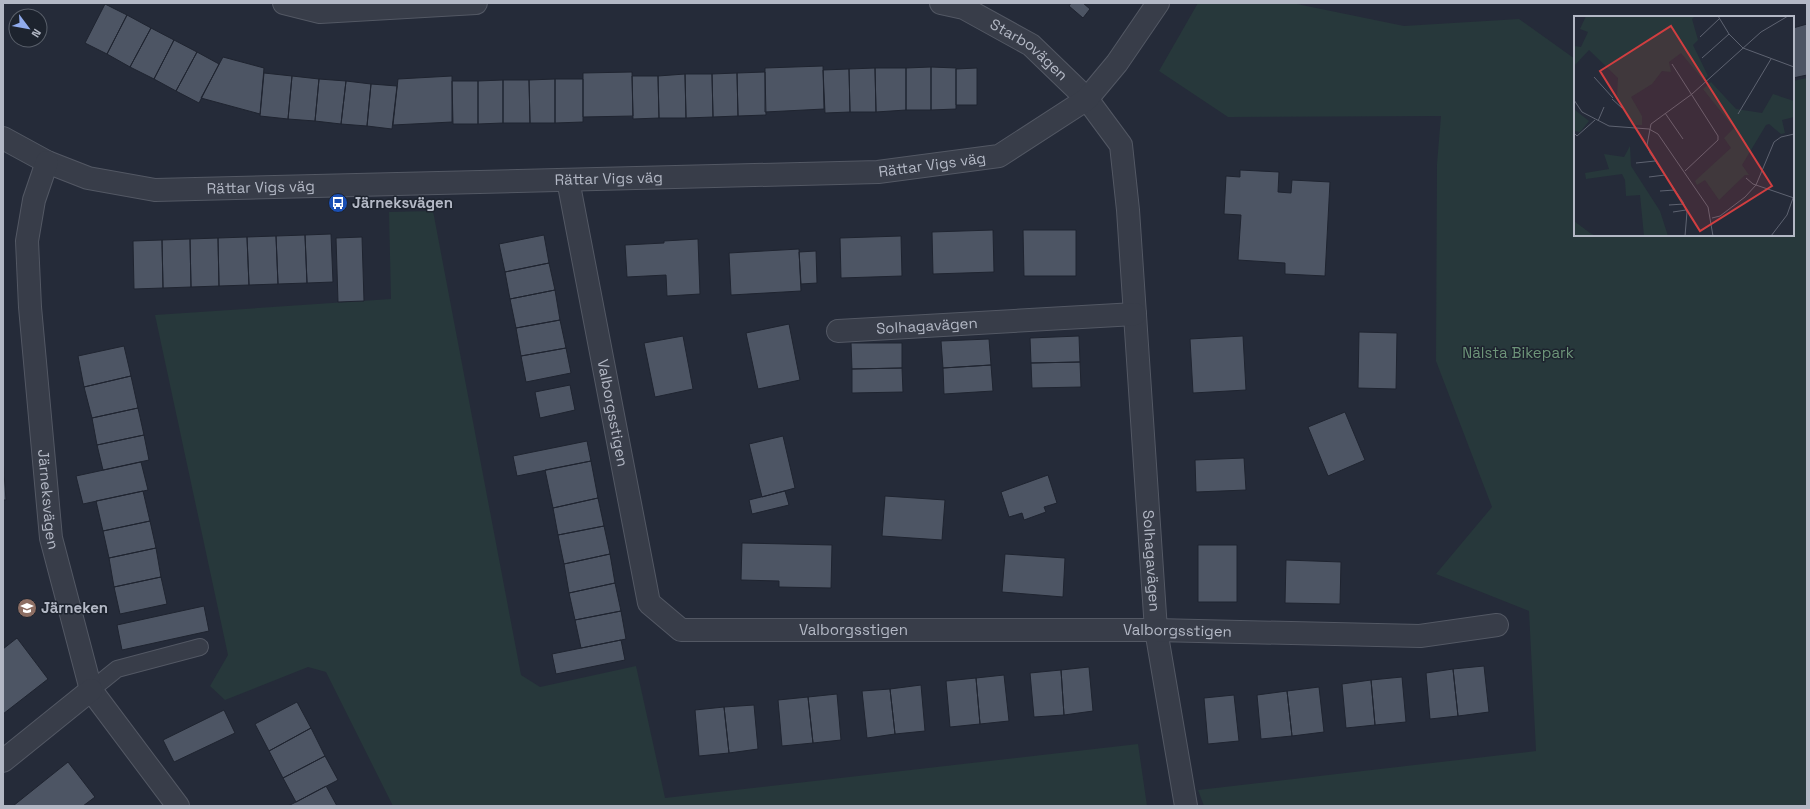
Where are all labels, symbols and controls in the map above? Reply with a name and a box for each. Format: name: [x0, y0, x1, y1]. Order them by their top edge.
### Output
north arrow: [8, 8, 48, 48]
street label: Starbovägen: [987, 14, 1072, 84]
inset map: [1574, 16, 1794, 236]
text: N: [29, 26, 44, 40]
street label: Rättar Vigs väg: [877, 148, 987, 181]
street label: Rättar Vigs väg: [554, 167, 663, 189]
street label: Rättar Vigs väg: [206, 176, 315, 198]
bus stop icon: Järneksvägen: [327, 192, 349, 214]
place label: Järneksvägen: [352, 193, 453, 212]
street label: Solhagavägen: [876, 313, 978, 338]
park label: Nälsta Bikepark: [1462, 343, 1574, 362]
street label: Valborgsstigen: [593, 357, 633, 468]
street label: Järneksvägen: [34, 448, 64, 551]
street label: Solhagavägen: [1139, 509, 1165, 612]
school or university icon: Järneken: [16, 597, 38, 619]
place label: Järneken: [41, 598, 108, 617]
street label: Valborgsstigen: [799, 620, 908, 639]
street label: Valborgsstigen: [1123, 620, 1232, 641]

